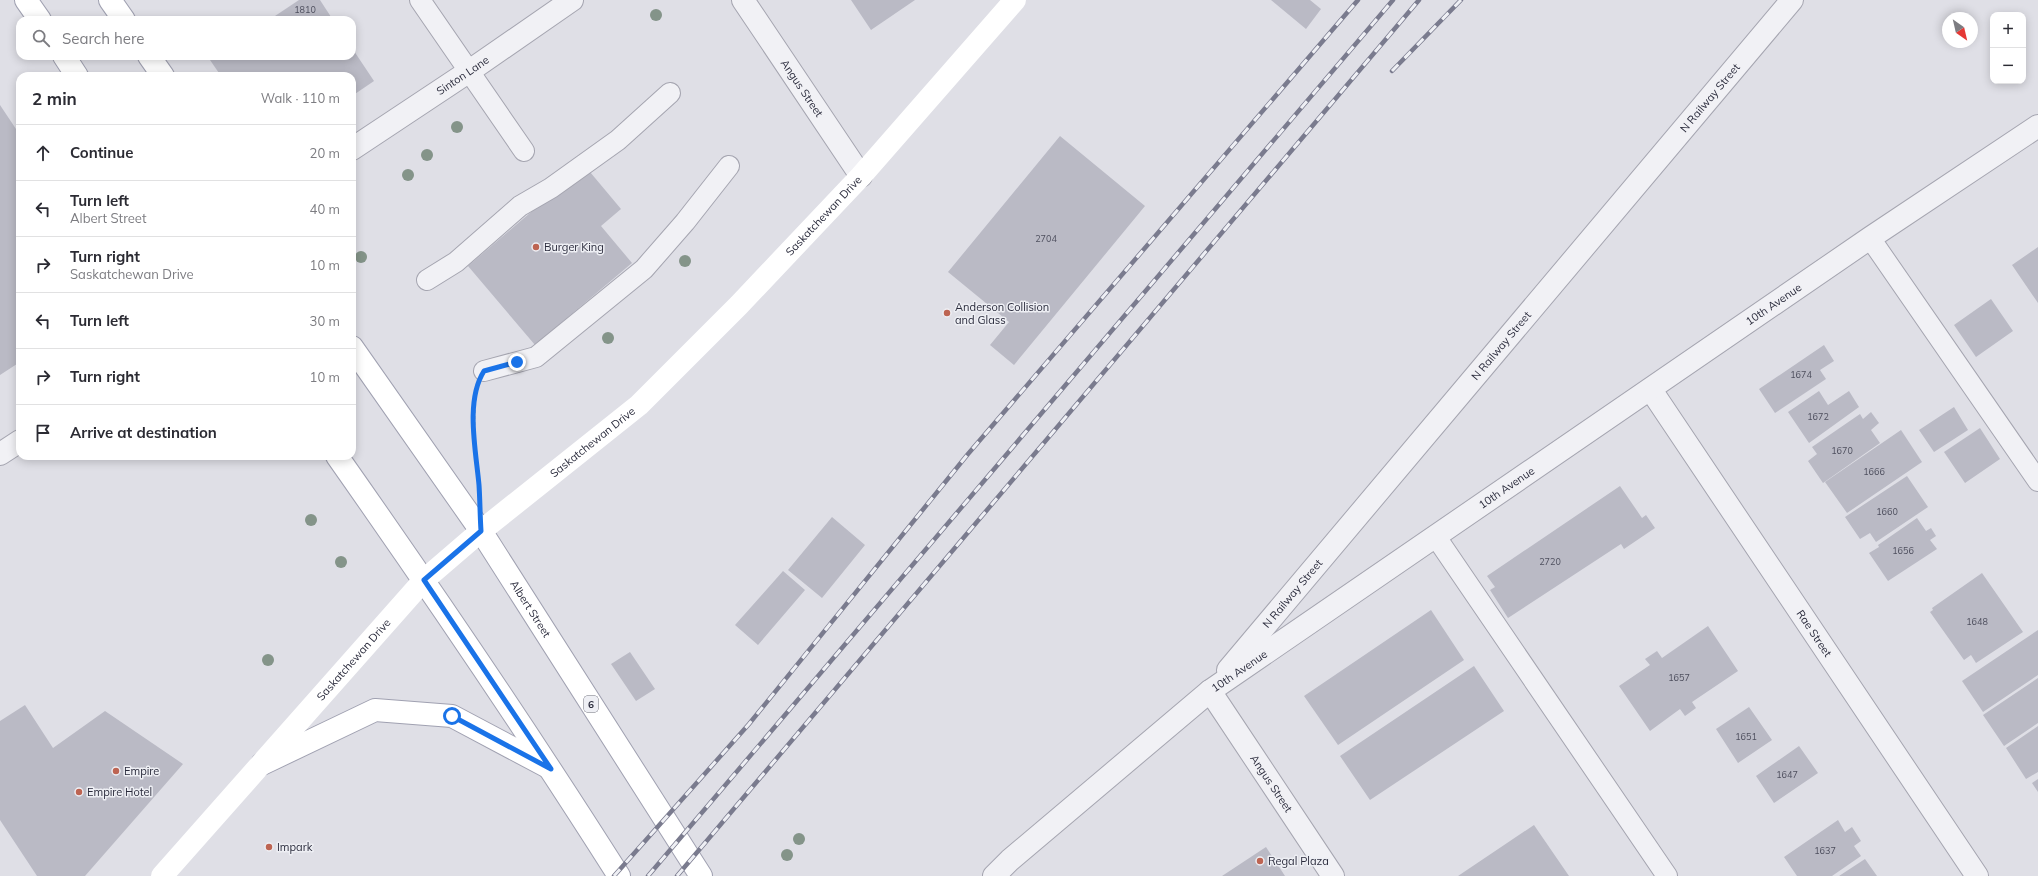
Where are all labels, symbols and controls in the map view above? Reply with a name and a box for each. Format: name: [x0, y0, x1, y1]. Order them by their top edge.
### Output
house number: 1810: [294, 4, 316, 15]
north arrow: [1942, 12, 1978, 48]
map controls: [1990, 12, 2026, 84]
button: +: [1990, 12, 2026, 48]
search box: [16, 16, 356, 60]
icon: search: [30, 27, 52, 49]
text: Search here: [62, 29, 144, 48]
button: −: [1990, 48, 2026, 84]
street label: Sinton Lane: [434, 53, 492, 98]
street label: Angus Street: [778, 57, 826, 120]
street label: N Railway Street: [1677, 60, 1743, 135]
text: 2 min: [32, 88, 77, 109]
text: Walk · 110 m: [261, 90, 340, 106]
icon: ahead: [32, 142, 54, 164]
text: Continue: [70, 143, 133, 162]
text: 20 m: [310, 145, 340, 161]
street label: Saskatchewan Drive: [782, 173, 865, 258]
text: Turn left: [70, 191, 129, 210]
icon: left: [32, 198, 54, 220]
text: 40 m: [310, 201, 340, 217]
text: Albert Street: [70, 210, 146, 226]
house number: 2704: [1035, 233, 1057, 244]
place label: Burger King: [544, 240, 604, 254]
marker: Burger King: [531, 242, 541, 252]
text: Turn right: [70, 247, 140, 266]
icon: right: [32, 254, 54, 276]
text: 10 m: [310, 257, 340, 273]
text: Saskatchewan Drive: [70, 266, 194, 282]
street label: 10th Avenue: [1743, 280, 1804, 328]
place label: Anderson Collision and Glass: [955, 300, 1049, 327]
marker: Anderson Collision and Glass: [942, 308, 952, 318]
street label: N Railway Street: [1468, 308, 1534, 383]
icon: left: [32, 310, 54, 332]
text: Turn left: [70, 311, 129, 330]
text: 30 m: [310, 313, 340, 329]
route end: [508, 353, 526, 371]
icon: right: [32, 366, 54, 388]
text: Turn right: [70, 367, 140, 386]
text: 10 m: [310, 369, 340, 385]
house number: 1674: [1790, 369, 1812, 380]
street label: Saskatchewan Drive: [547, 404, 638, 480]
house number: 1672: [1807, 411, 1829, 422]
icon: arrive: [32, 422, 54, 444]
text: Arrive at destination: [70, 423, 217, 442]
house number: 1670: [1831, 445, 1853, 456]
street label: 10th Avenue: [1476, 463, 1537, 512]
house number: 1666: [1863, 466, 1885, 477]
house number: 1660: [1876, 506, 1898, 517]
house number: 1656: [1892, 545, 1914, 556]
street label: N Railway Street: [1259, 556, 1325, 631]
house number: 2720: [1539, 556, 1561, 567]
street label: Albert Street: [507, 578, 554, 640]
street label: Rae Street: [1793, 607, 1835, 660]
street label: Saskatchewan Drive: [314, 616, 394, 703]
house number: 1648: [1966, 616, 1988, 627]
street label: 10th Avenue: [1209, 647, 1270, 695]
house number: 1657: [1668, 672, 1690, 683]
road number: 6: [584, 696, 598, 712]
route start: [443, 707, 461, 725]
house number: 1651: [1735, 731, 1757, 742]
street label: Angus Street: [1247, 752, 1296, 815]
place label: Empire: [124, 764, 159, 778]
marker: Empire: [111, 766, 121, 776]
house number: 1647: [1776, 769, 1798, 780]
place label: Empire Hotel: [87, 785, 152, 799]
marker: Empire Hotel: [74, 787, 84, 797]
place label: Impark: [277, 840, 313, 854]
marker: Impark: [264, 842, 274, 852]
house number: 1637: [1814, 845, 1836, 856]
place label: Regal Plaza: [1268, 854, 1329, 868]
marker: Regal Plaza: [1255, 856, 1265, 866]

